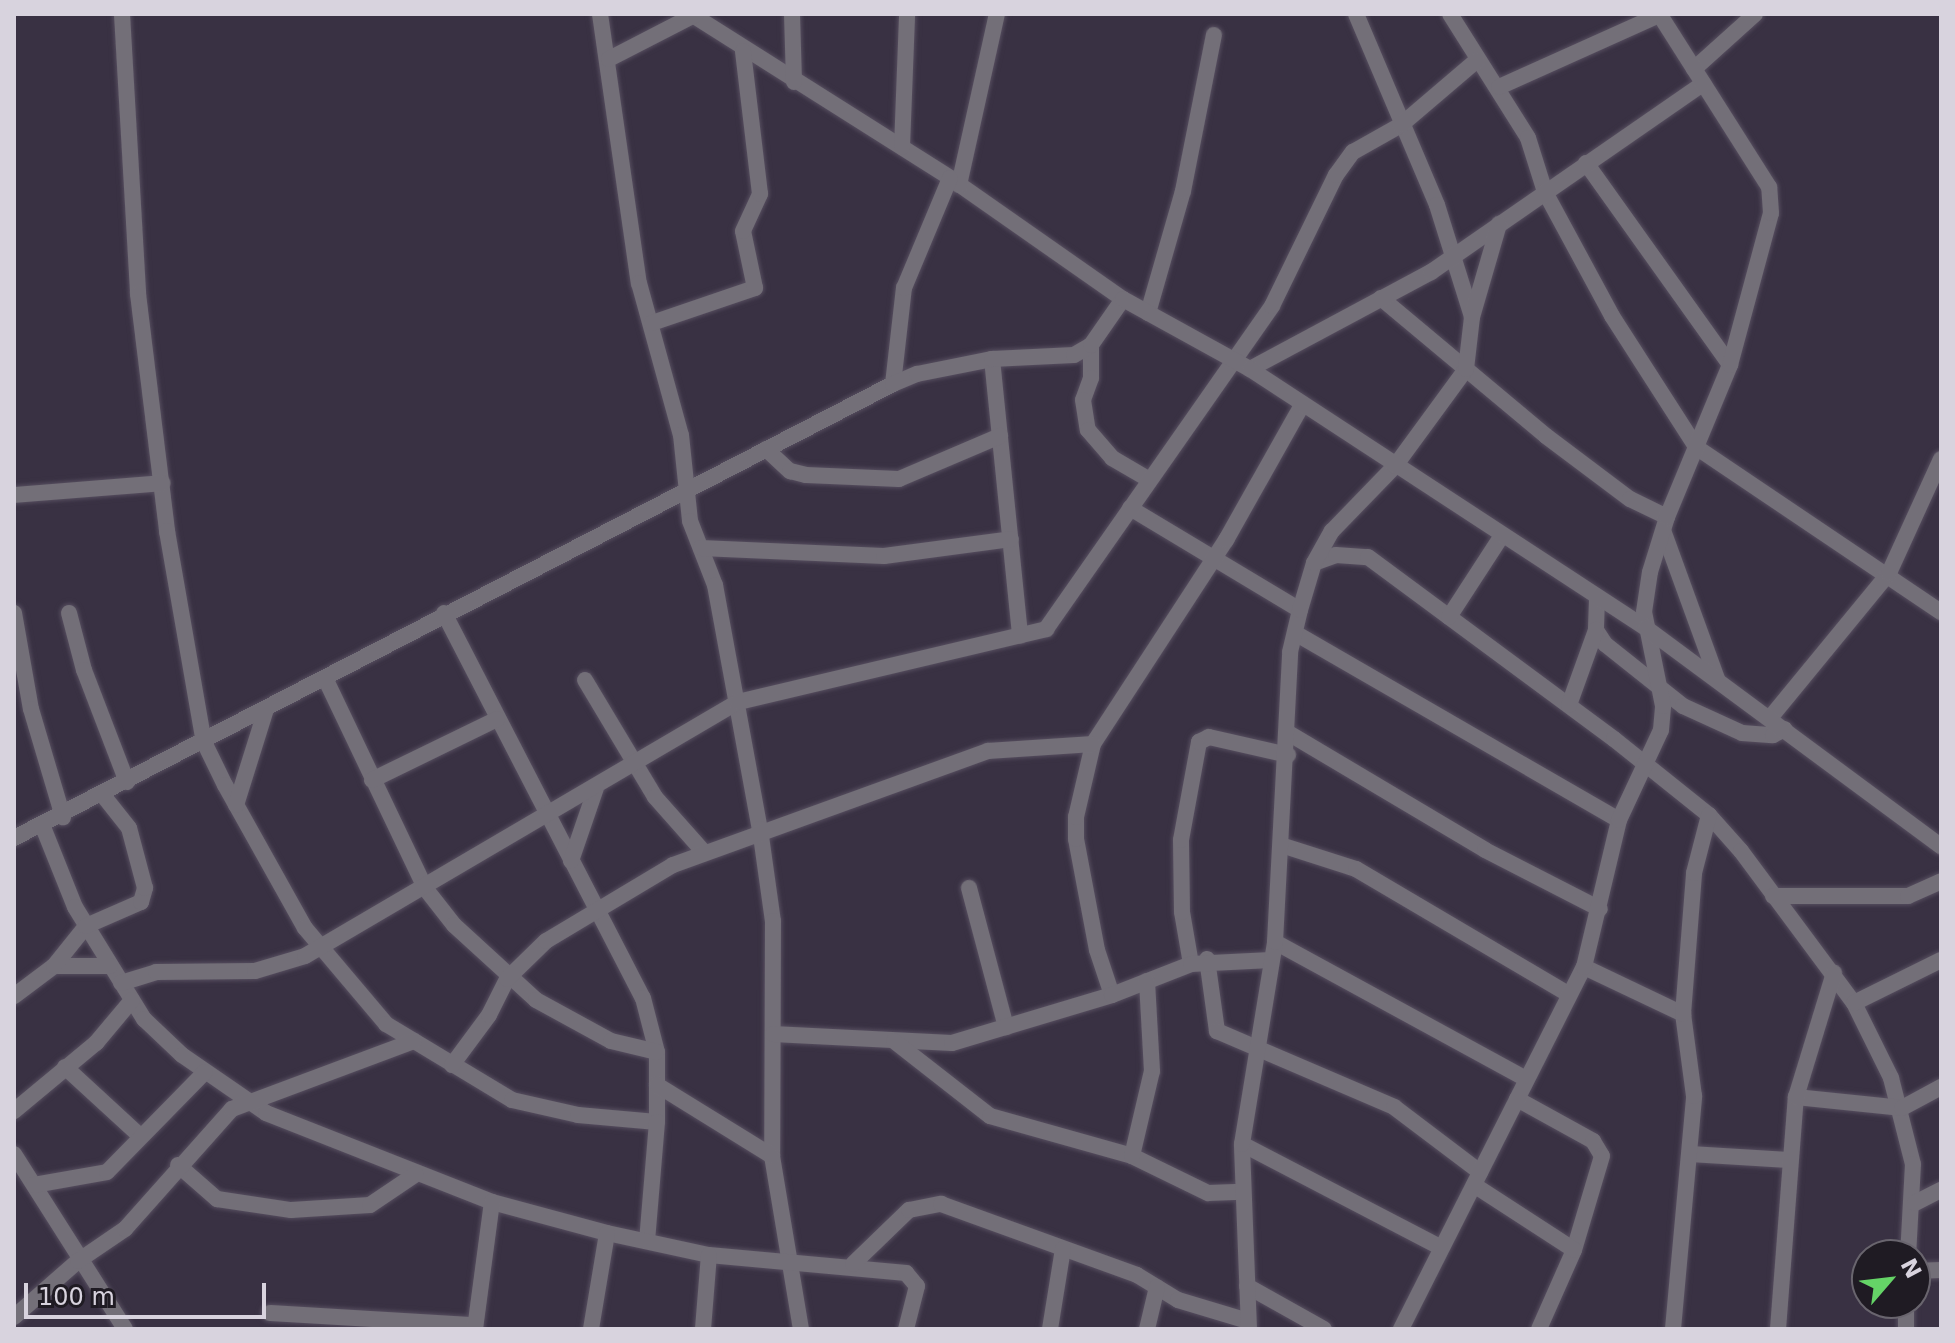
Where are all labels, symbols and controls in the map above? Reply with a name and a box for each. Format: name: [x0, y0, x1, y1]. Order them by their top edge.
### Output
north arrow: [1851, 1239, 1931, 1319]
text: N: [1896, 1254, 1926, 1282]
scale bar: [28, 1267, 270, 1317]
text: 100 m: [38, 1283, 115, 1311]

